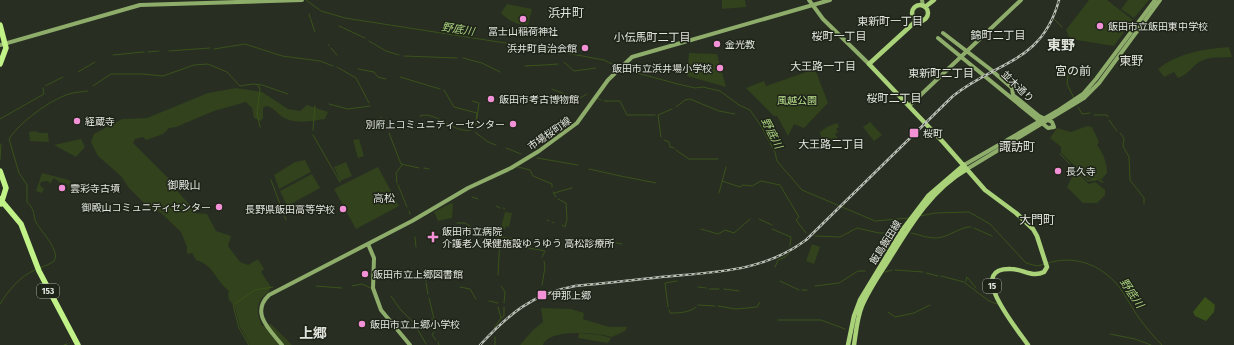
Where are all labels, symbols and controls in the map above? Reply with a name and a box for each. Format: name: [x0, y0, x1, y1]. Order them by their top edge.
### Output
district label: 浜井町: [548, 6, 584, 20]
marker: 冨士山稲荷神社: [518, 14, 528, 24]
district label: 東新町一丁目: [857, 15, 923, 28]
water label: 野底川: [441, 20, 476, 39]
marker: 飯田市立飯田東中学校: [1095, 21, 1105, 31]
place label: 飯田市立飯田東中学校: [1108, 21, 1208, 33]
place label: 冨士山稲荷神社: [488, 26, 558, 38]
district label: 錦町二丁目: [971, 29, 1026, 42]
district label: 桜町一丁目: [812, 30, 867, 43]
district label: 小伝馬町二丁目: [614, 31, 691, 44]
district label: 東野: [1047, 37, 1075, 54]
marker: 金光教: [712, 39, 722, 49]
place label: 金光教: [725, 39, 755, 51]
place label: 浜井町自治会館: [507, 43, 577, 55]
marker: 浜井町自治会館: [580, 43, 590, 53]
district label: 東野: [1119, 54, 1143, 68]
district label: 大王路一丁目: [790, 60, 856, 73]
place label: 飯田市立浜井場小学校: [612, 63, 712, 75]
marker: 飯田市立浜井場小学校: [715, 63, 725, 73]
district label: 宮の前: [1055, 64, 1091, 78]
district label: 東新町二丁目: [908, 67, 974, 80]
street label: 並木通り: [999, 69, 1036, 105]
district label: 桜町二丁目: [867, 92, 922, 105]
marker: 飯田市考古博物館: [486, 94, 496, 104]
place label: 飯田市考古博物館: [499, 94, 579, 106]
park label: 風越公園: [777, 95, 817, 107]
street label: 市場桜町線: [526, 115, 573, 153]
marker: 経蔵寺: [72, 116, 82, 126]
place label: 経蔵寺: [85, 116, 115, 128]
water label: 野底川: [758, 116, 785, 152]
place label: 別府上コミュニティーセンター: [366, 119, 505, 131]
marker: 別府上コミュニティーセンター: [508, 119, 518, 129]
marker: 桜町: [908, 127, 920, 139]
place label: 桜町: [923, 128, 943, 140]
district label: 大王路二丁目: [798, 138, 864, 151]
district label: 諏訪町: [999, 140, 1035, 154]
marker: 長久寺: [1053, 166, 1063, 176]
place label: 長久寺: [1066, 166, 1096, 178]
district label: 御殿山: [167, 179, 201, 192]
marker: 雲彩寺古墳: [57, 183, 67, 193]
place label: 雲彩寺古墳: [70, 183, 120, 195]
district label: 高松: [373, 192, 395, 205]
place label: 御殿山コミュニティセンター: [82, 202, 211, 214]
marker: 御殿山コミュニティセンター: [214, 202, 224, 212]
place label: 長野県飯田高等学校: [245, 204, 335, 216]
marker: 長野県飯田高等学校: [338, 204, 348, 214]
district label: 大門町: [1019, 213, 1055, 227]
street label: 飯島飯田線: [868, 218, 904, 267]
place label: 飯田市立病院 介護老人保健施設ゆうゆう 高松診療所: [442, 226, 614, 250]
marker: 飯田市立病院 介護老人保健施設ゆうゆう 高松診療所: [427, 231, 439, 243]
marker: 飯田市立上郷図書館: [360, 269, 370, 279]
place label: 飯田市立上郷図書館: [373, 269, 463, 281]
water label: 野底川: [1117, 276, 1147, 311]
road number: 15: [983, 279, 1001, 293]
road number: 153: [37, 284, 59, 298]
marker: 伊那上郷: [536, 289, 548, 301]
place label: 伊那上郷: [551, 290, 591, 302]
marker: 飯田市立上郷小学校: [357, 319, 367, 329]
place label: 飯田市立上郷小学校: [370, 319, 460, 331]
district label: 上郷: [299, 325, 327, 342]

